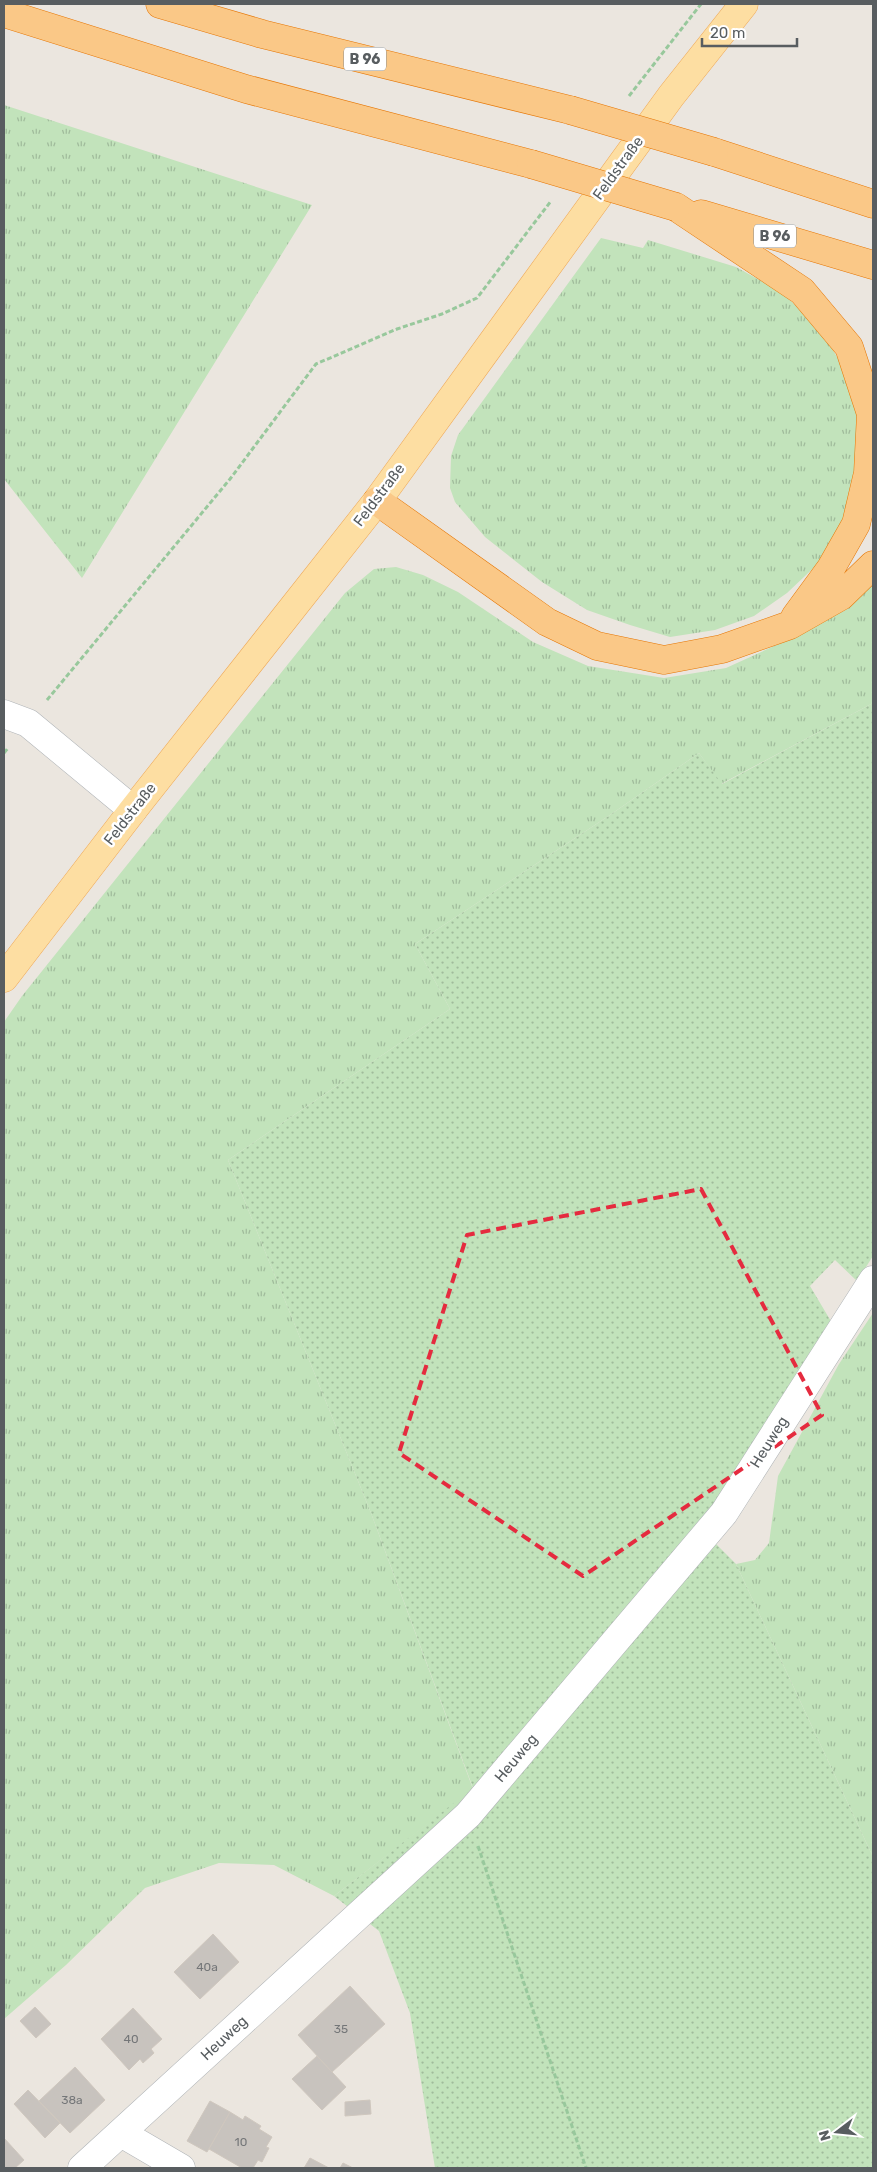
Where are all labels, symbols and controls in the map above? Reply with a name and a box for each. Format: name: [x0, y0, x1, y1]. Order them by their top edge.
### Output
scale bar: [702, 15, 797, 47]
text: 20 m: [710, 24, 745, 42]
road number: B 96: [344, 48, 386, 70]
street label: Feldstraße: [589, 133, 647, 203]
road number: B 96: [754, 225, 796, 248]
street label: Feldstraße: [349, 460, 409, 530]
street label: Feldstraße: [100, 779, 160, 849]
street label: Heuweg: [746, 1413, 792, 1471]
street label: Heuweg: [491, 1730, 541, 1786]
house number: 40a: [196, 1960, 218, 1974]
street label: Heuweg: [197, 2012, 251, 2064]
house number: 35: [334, 2022, 348, 2036]
house number: 40: [123, 2032, 139, 2046]
house number: 38a: [61, 2093, 83, 2107]
north arrow: [812, 2107, 862, 2157]
text: N: [815, 2128, 835, 2143]
house number: 10: [235, 2135, 247, 2149]

